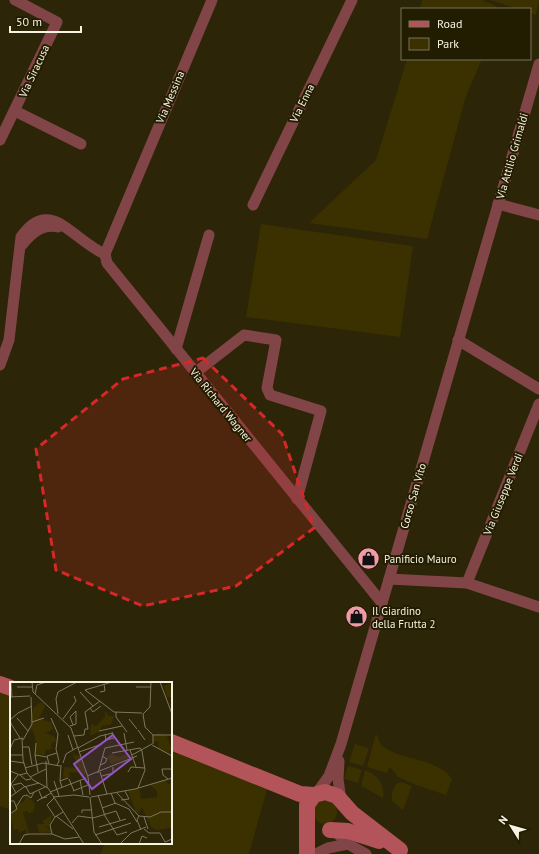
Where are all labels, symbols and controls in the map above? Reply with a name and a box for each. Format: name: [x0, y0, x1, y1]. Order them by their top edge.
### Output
scale bar: [10, 8, 81, 34]
legend: [401, 8, 531, 60]
text: 50 m: [16, 14, 42, 29]
text: Road: [437, 16, 462, 31]
text: Park: [437, 36, 459, 51]
street label: Via Siracusa: [15, 42, 52, 100]
street label: Via Messina: [152, 69, 187, 126]
street label: Via Enna: [286, 82, 317, 125]
street label: Via Attilio Grimaldi: [493, 111, 531, 202]
street label: Via Richard Wagner: [186, 364, 255, 445]
street label: Via Giuseppe Verdi: [480, 451, 526, 538]
street label: Corso San Vito: [397, 461, 429, 530]
shop icon: Panificio Mauro: [355, 546, 381, 572]
place label: Panificio Mauro: [384, 552, 457, 566]
shop icon: Il Giardino della Frutta 2: [344, 604, 370, 630]
place label: Il Giardino della Frutta 2: [372, 604, 436, 631]
inset map: [10, 682, 172, 844]
north arrow: [491, 806, 531, 846]
text: N: [495, 813, 511, 827]

